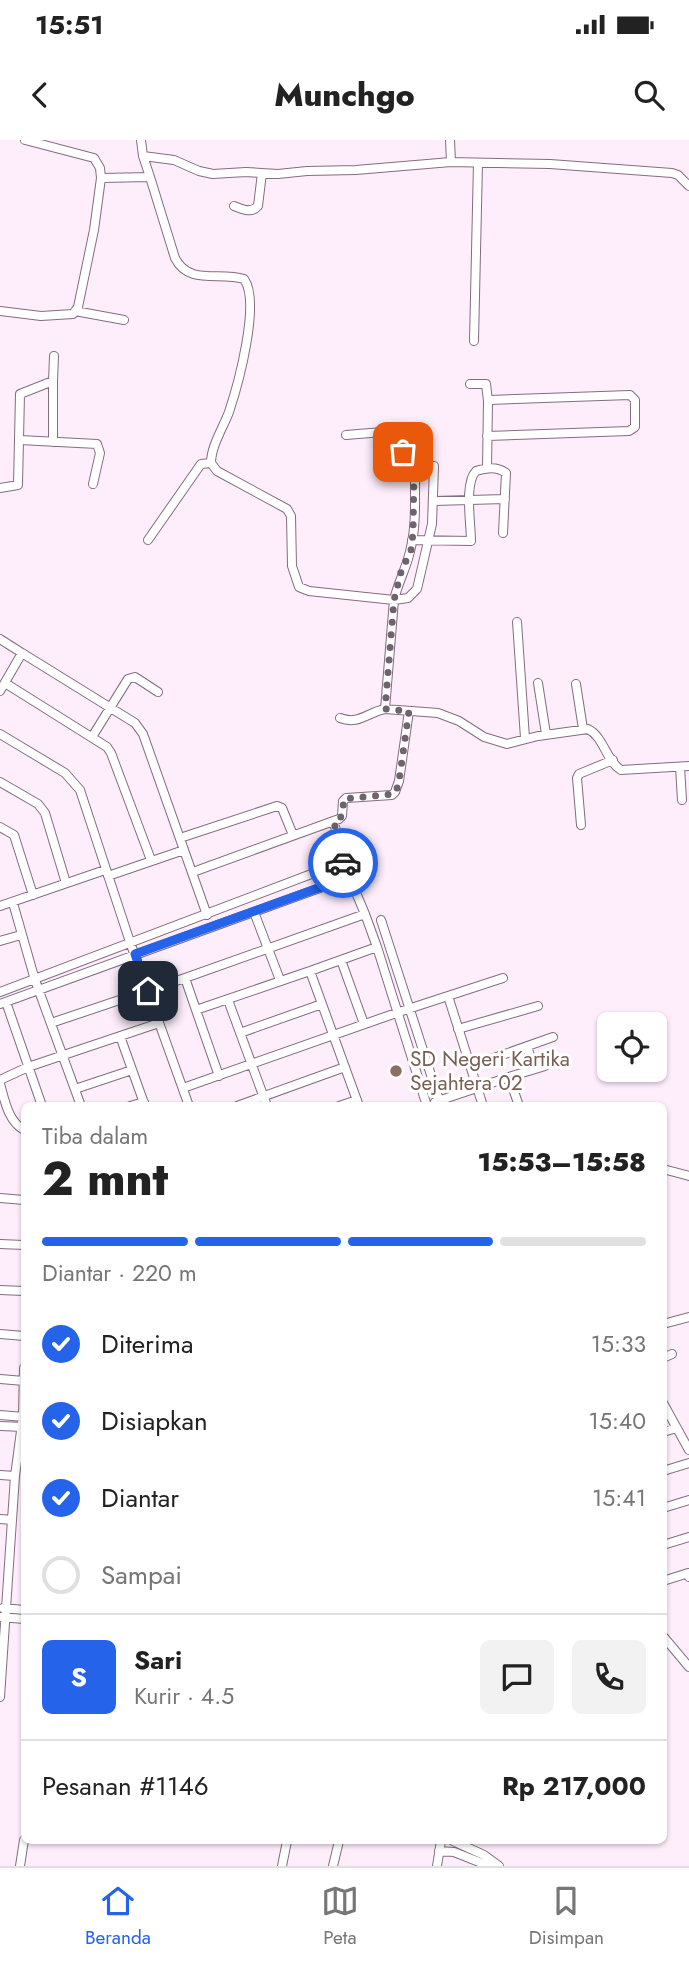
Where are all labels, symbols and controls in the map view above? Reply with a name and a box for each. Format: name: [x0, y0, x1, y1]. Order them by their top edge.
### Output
text: 15:51: [35, 6, 103, 44]
text: Munchgo: [274, 72, 415, 118]
icon: back: [21, 76, 59, 114]
icon: search: [630, 76, 668, 114]
pin: [373, 422, 433, 482]
icon: bag: [384, 433, 422, 471]
courier: [308, 828, 378, 898]
icon: car: [324, 844, 362, 882]
pin: [118, 961, 178, 1021]
icon: home: [129, 972, 167, 1010]
map controls: [597, 1012, 667, 1082]
button: locate: [597, 1012, 667, 1082]
place label: SD Negeri Kartika Sejahtera 02: [410, 1044, 570, 1098]
marker: SD Negeri Kartika Sejahtera 02: [388, 1063, 404, 1079]
text: Tiba dalam: [42, 1119, 148, 1153]
text: 15:53–15:58: [478, 1143, 646, 1181]
text: 2 mnt: [42, 1146, 168, 1212]
text: Diantar · 220 m: [42, 1256, 197, 1290]
icon: check: [42, 1325, 80, 1363]
text: Diterima: [101, 1325, 194, 1363]
text: 15:33: [591, 1327, 646, 1361]
icon: check: [42, 1402, 80, 1440]
text: Disiapkan: [101, 1402, 208, 1440]
text: 15:40: [589, 1404, 646, 1438]
icon: check: [42, 1479, 80, 1517]
text: Diantar: [101, 1479, 179, 1517]
text: 15:41: [592, 1481, 646, 1515]
text: Sampai: [101, 1556, 182, 1594]
button: chat: [480, 1640, 554, 1714]
button: phone: [572, 1640, 646, 1714]
text: Sari: [134, 1641, 182, 1679]
text: S: [71, 1658, 87, 1696]
text: Kurir · 4.5: [134, 1679, 234, 1713]
text: Pesanan #1146: [42, 1767, 209, 1805]
text: Rp 217,000: [502, 1767, 646, 1805]
tab: Beranda: [85, 1882, 151, 1951]
tab: Peta: [321, 1882, 359, 1951]
tab: Disimpan: [529, 1882, 604, 1951]

